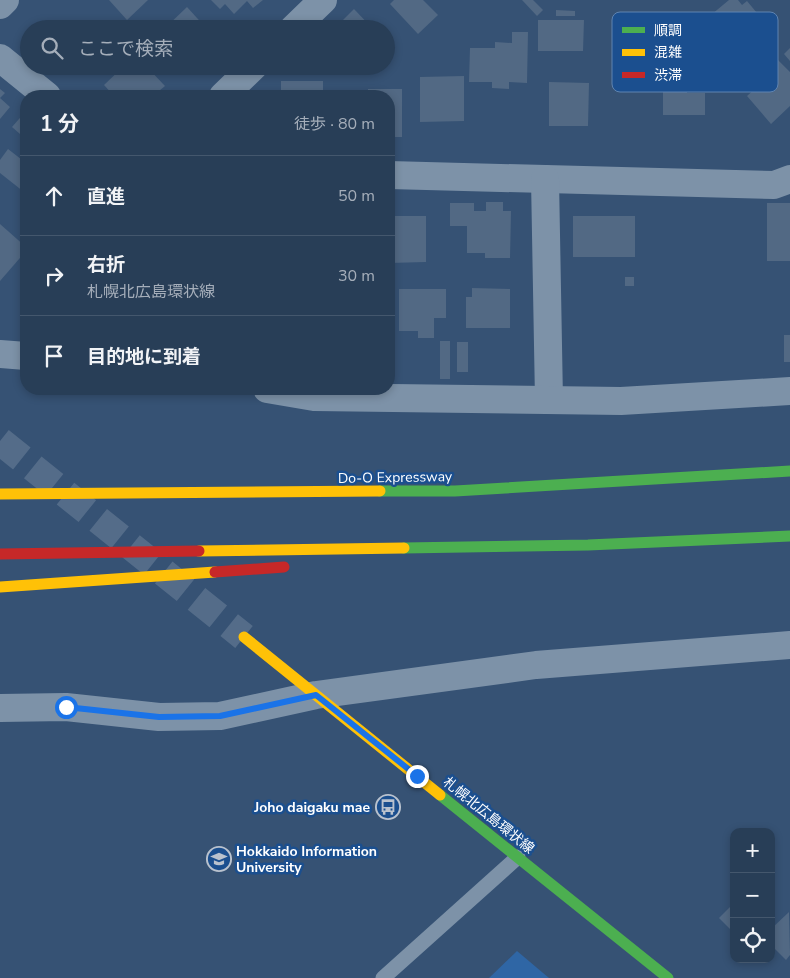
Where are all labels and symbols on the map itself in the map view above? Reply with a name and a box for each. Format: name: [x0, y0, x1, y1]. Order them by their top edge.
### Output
legend: [612, 12, 778, 92]
text: 順調: [654, 21, 682, 40]
text: 混雑: [654, 43, 682, 62]
text: 渋滞: [654, 66, 682, 85]
street label: Do-O Expressway: [338, 467, 453, 488]
route start: [55, 696, 78, 719]
route end: [406, 765, 429, 788]
street label: 札幌北広島環状線: [439, 773, 538, 858]
bus stop icon: Joho daigaku mae: [375, 794, 401, 820]
place label: Joho daigaku mae: [253, 798, 370, 817]
place label: Hokkaido Information University: [236, 842, 377, 877]
school or university icon: Hokkaido Information University: [206, 846, 232, 872]

